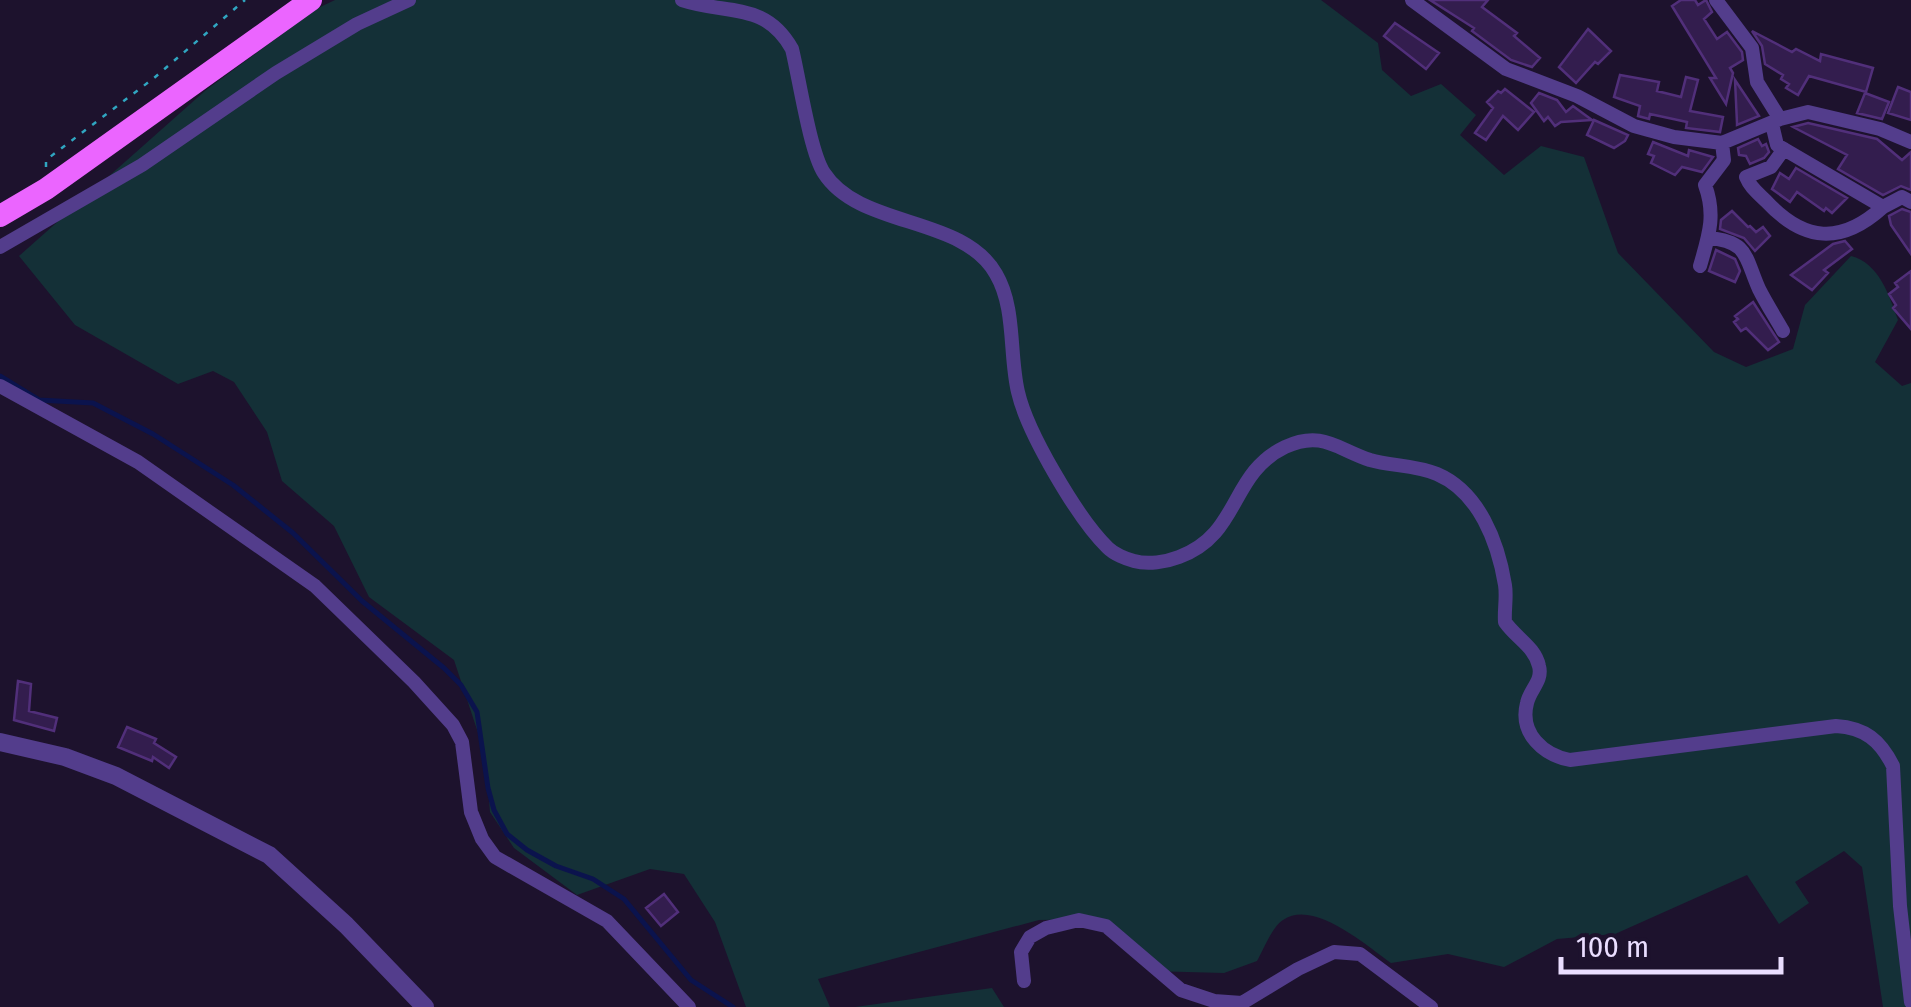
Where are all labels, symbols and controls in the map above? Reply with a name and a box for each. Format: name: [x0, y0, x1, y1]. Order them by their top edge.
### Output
scale bar: [1561, 912, 1781, 974]
text: 100 m: [1576, 929, 1649, 965]

